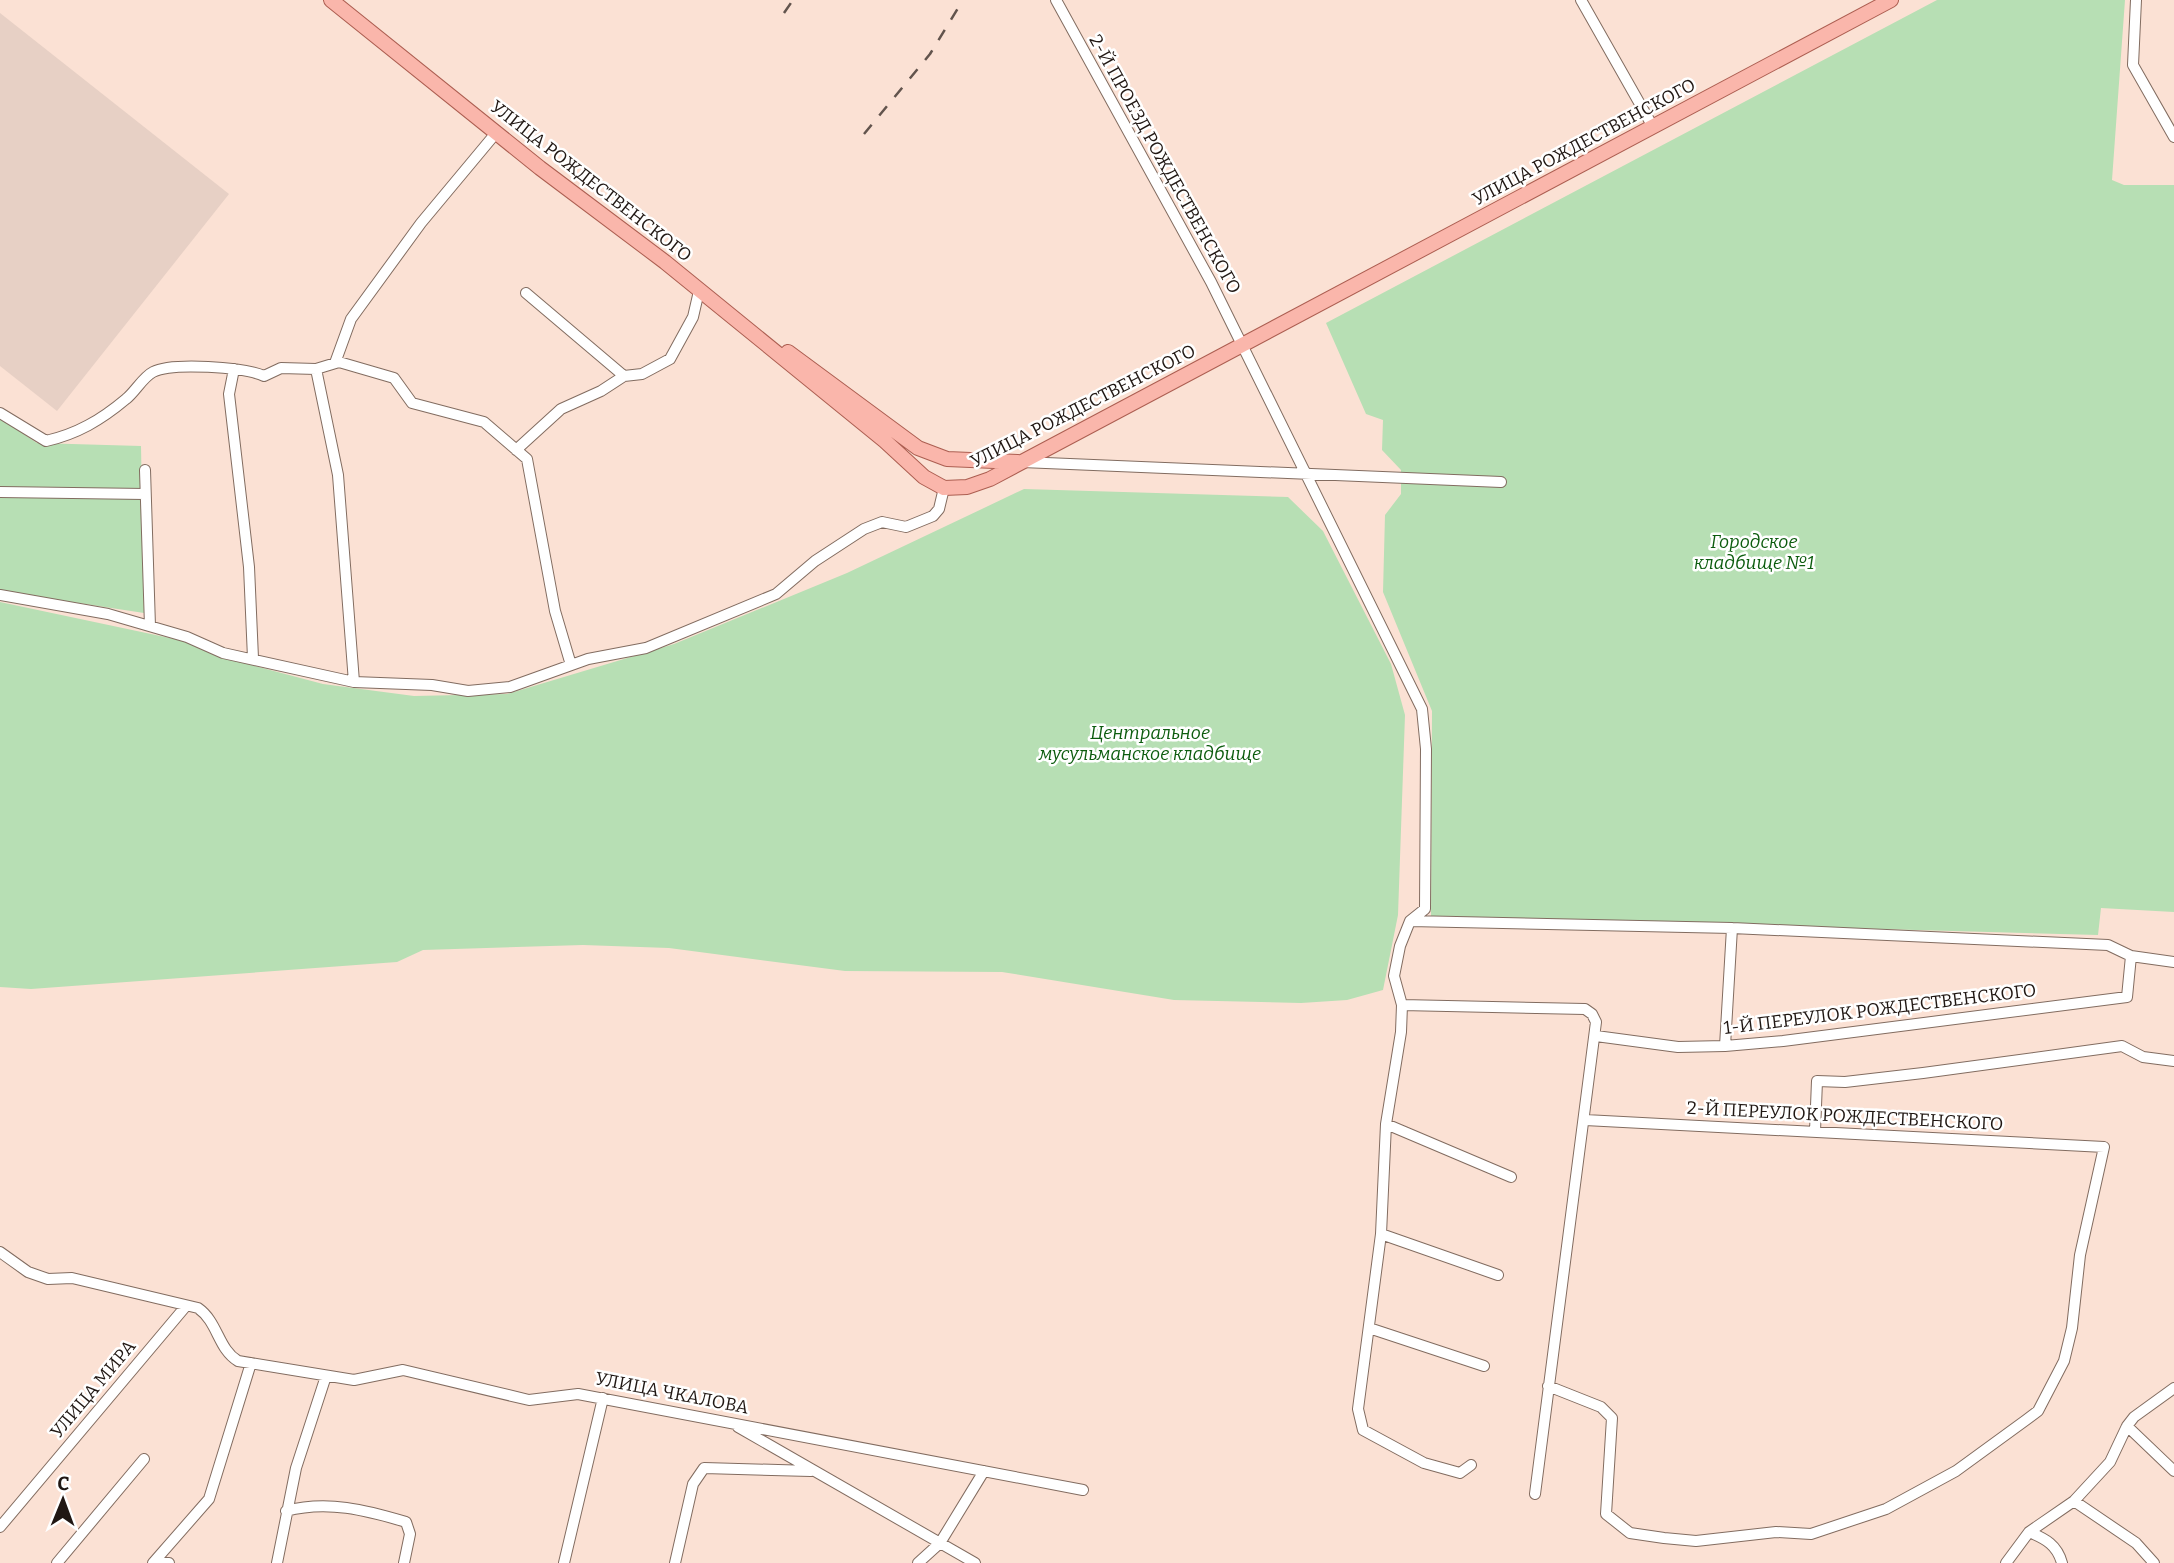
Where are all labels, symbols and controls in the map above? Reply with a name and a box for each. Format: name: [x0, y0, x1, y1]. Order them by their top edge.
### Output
street label: 2-Й ПРОЕЗД РОЖДЕСТВЕНСКОГО: [1084, 31, 1246, 297]
street label: УЛИЦА РОЖДЕСТВЕНСКОГО: [1469, 74, 1699, 210]
street label: УЛИЦА РОЖДЕСТВЕНСКОГО: [486, 96, 696, 266]
street label: УЛИЦА РОЖДЕСТВЕНСКОГО: [967, 340, 1199, 472]
park label: Городское кладбище №1: [1694, 531, 1814, 574]
park label: Центральное мусульманское кладбище: [1038, 722, 1261, 765]
street label: 1-Й ПЕРЕУЛОК РОЖДЕСТВЕНСКОГО: [1723, 979, 2037, 1039]
street label: 2-Й ПЕРЕУЛОК РОЖДЕСТВЕНСКОГО: [1686, 1097, 2004, 1135]
street label: УЛИЦА МИРА: [46, 1335, 141, 1442]
street label: УЛИЦА ЧКАЛОВА: [594, 1367, 751, 1419]
north arrow: [28, 1465, 98, 1535]
text: С: [57, 1472, 69, 1495]

